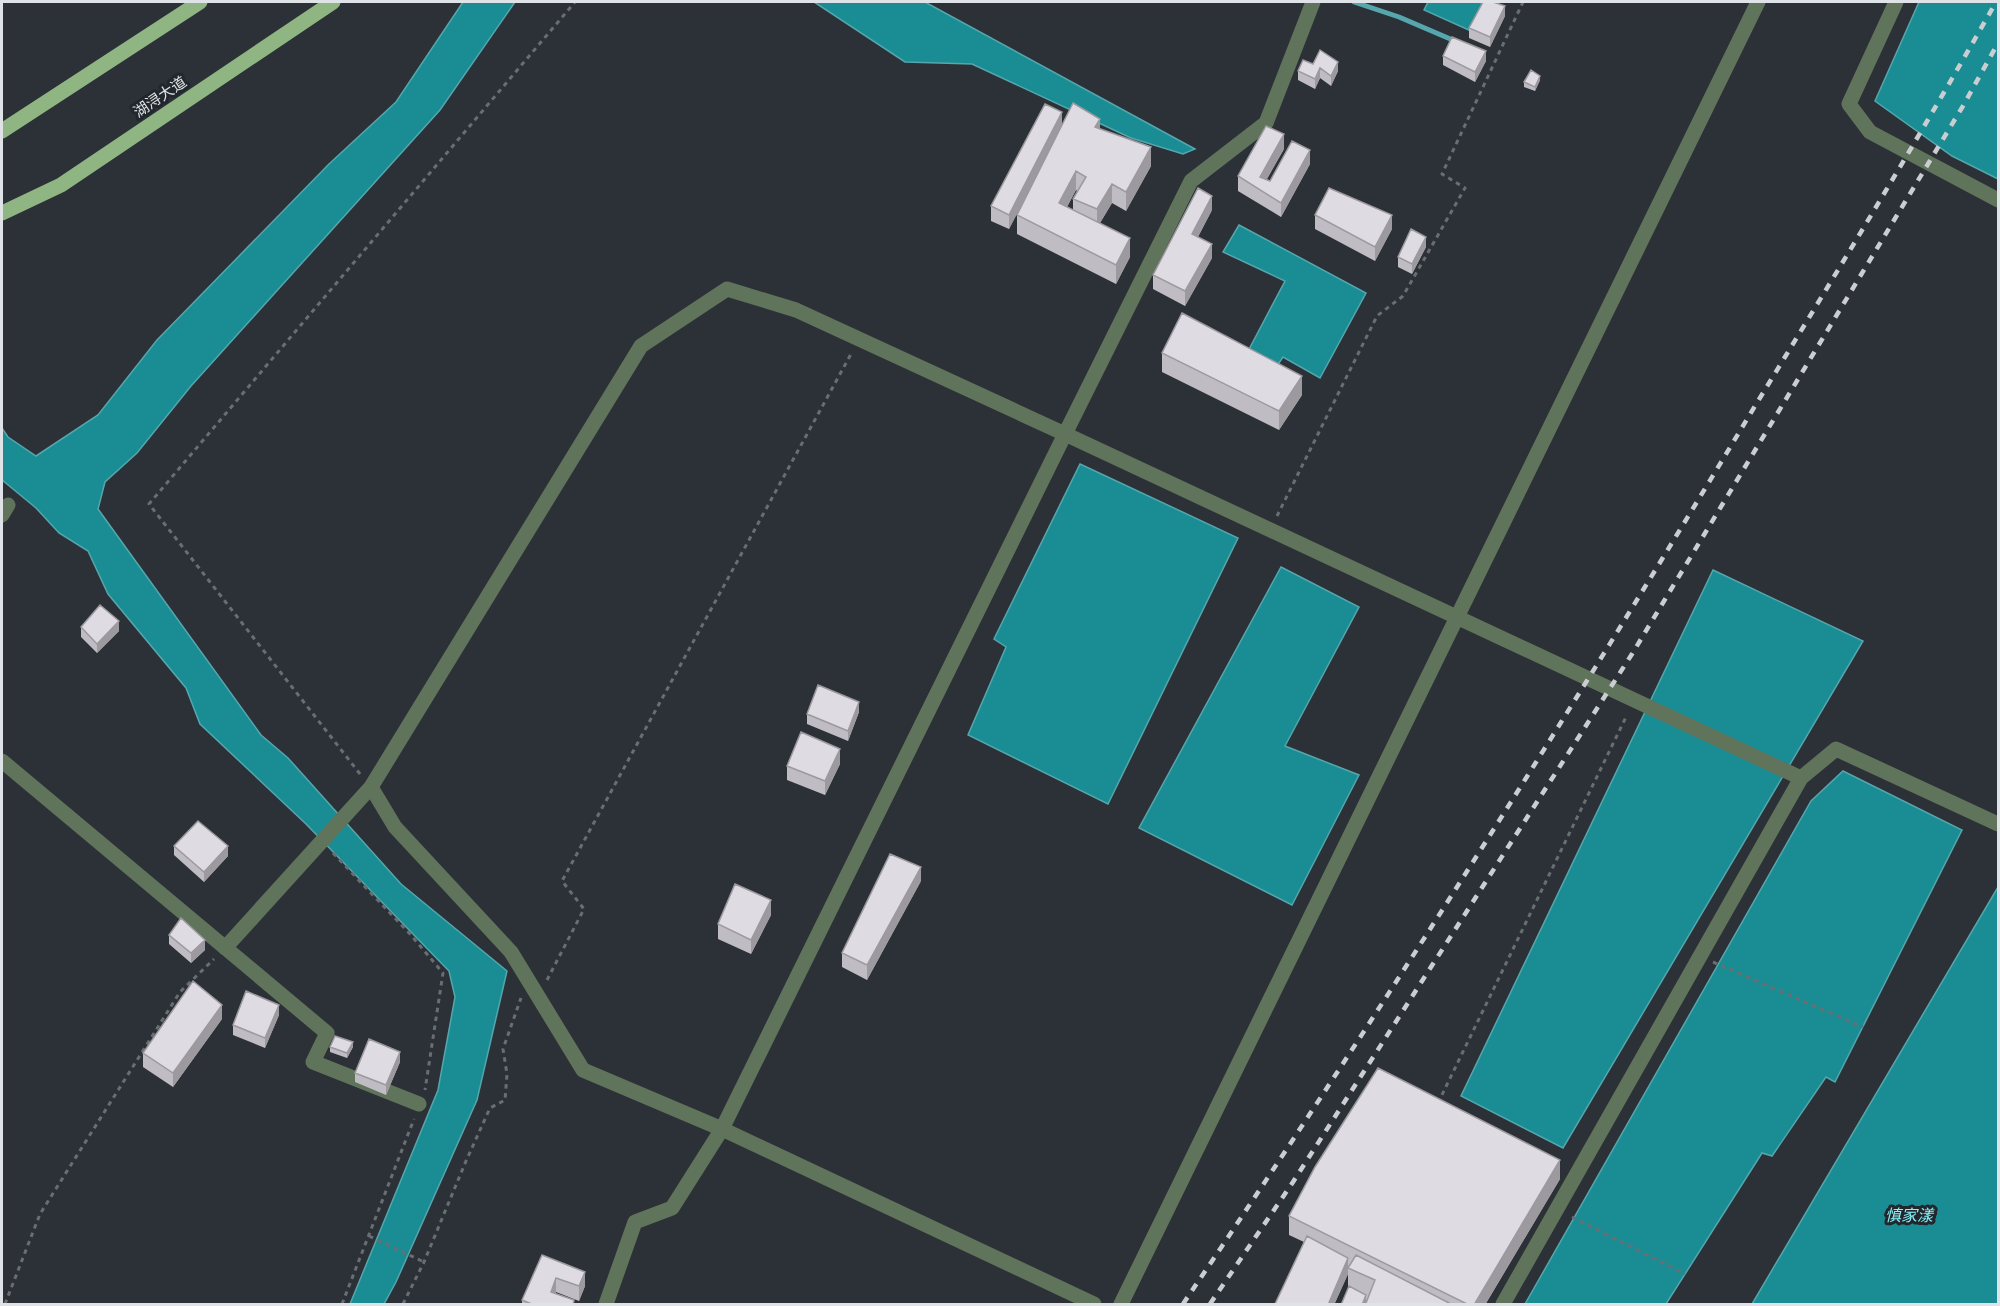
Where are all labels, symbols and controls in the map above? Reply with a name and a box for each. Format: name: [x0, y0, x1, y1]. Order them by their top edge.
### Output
street label: 湖浔大道: [130, 73, 190, 121]
water label: 慎家漾: [1885, 1206, 1935, 1225]

